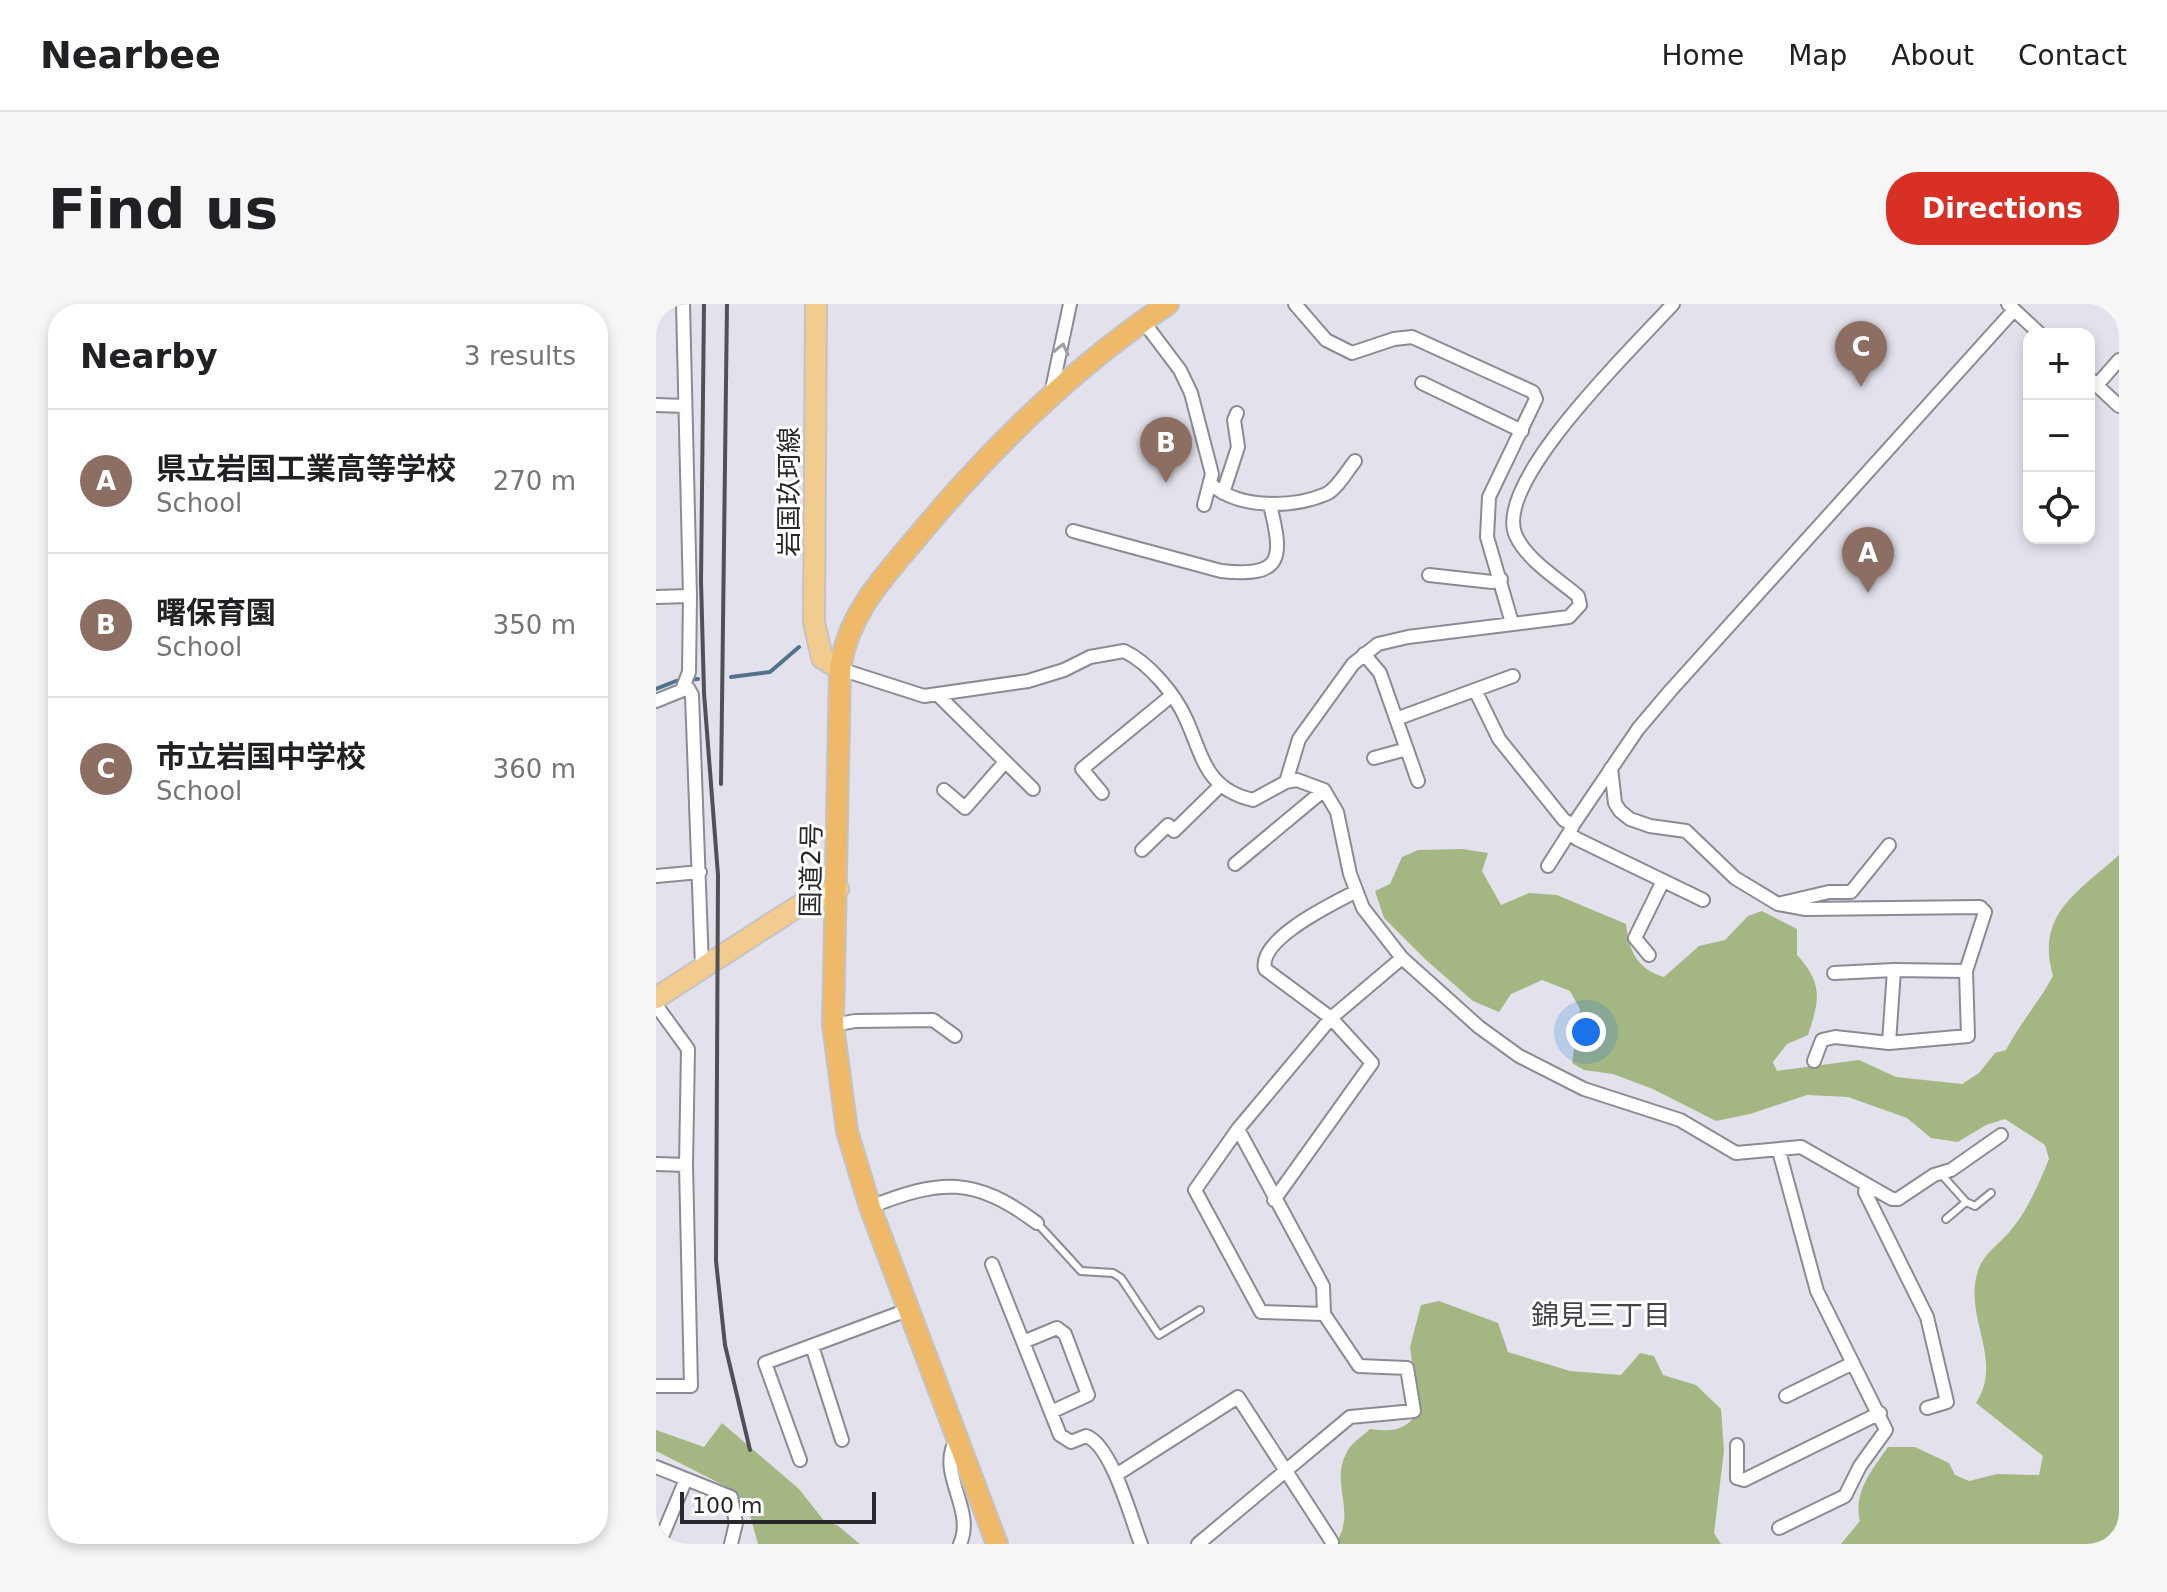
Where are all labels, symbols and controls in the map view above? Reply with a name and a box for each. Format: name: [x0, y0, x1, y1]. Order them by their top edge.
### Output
text: Nearbee: [40, 33, 221, 77]
text: Home: [1661, 39, 1744, 72]
text: Map: [1788, 39, 1847, 72]
text: About: [1891, 39, 1974, 72]
text: Contact: [2018, 39, 2127, 72]
button: Directions: [1886, 172, 2119, 245]
text: Find us: [48, 176, 278, 241]
pin: C: [1835, 321, 1887, 387]
map controls: [2023, 328, 2095, 544]
button: +: [2023, 328, 2095, 400]
text: Nearby: [80, 336, 218, 376]
text: 3 results: [464, 341, 576, 371]
one-way arrow: [1053, 343, 1070, 356]
button: −: [2023, 400, 2095, 472]
pin: B: [1140, 417, 1192, 483]
street label: 岩国玖珂線: [774, 427, 804, 557]
text: 県立岩国工業高等学校: [156, 451, 456, 486]
text: A: [96, 466, 116, 496]
text: 270 m: [493, 466, 576, 496]
button: locate: [2023, 472, 2095, 544]
text: School: [156, 488, 242, 518]
pin: A: [1842, 527, 1894, 593]
text: 曙保育園: [156, 595, 276, 630]
text: B: [96, 610, 116, 640]
text: 350 m: [493, 610, 576, 640]
text: School: [156, 632, 242, 662]
text: 市立岩国中学校: [156, 739, 366, 774]
text: C: [96, 754, 116, 784]
text: 360 m: [493, 754, 576, 784]
text: School: [156, 776, 242, 806]
street label: 国道2号: [795, 822, 827, 918]
your location: [1566, 1012, 1606, 1052]
district label: 錦見三丁目: [1531, 1299, 1671, 1332]
scale bar: [680, 1488, 876, 1524]
text: 100 m: [692, 1493, 762, 1518]

